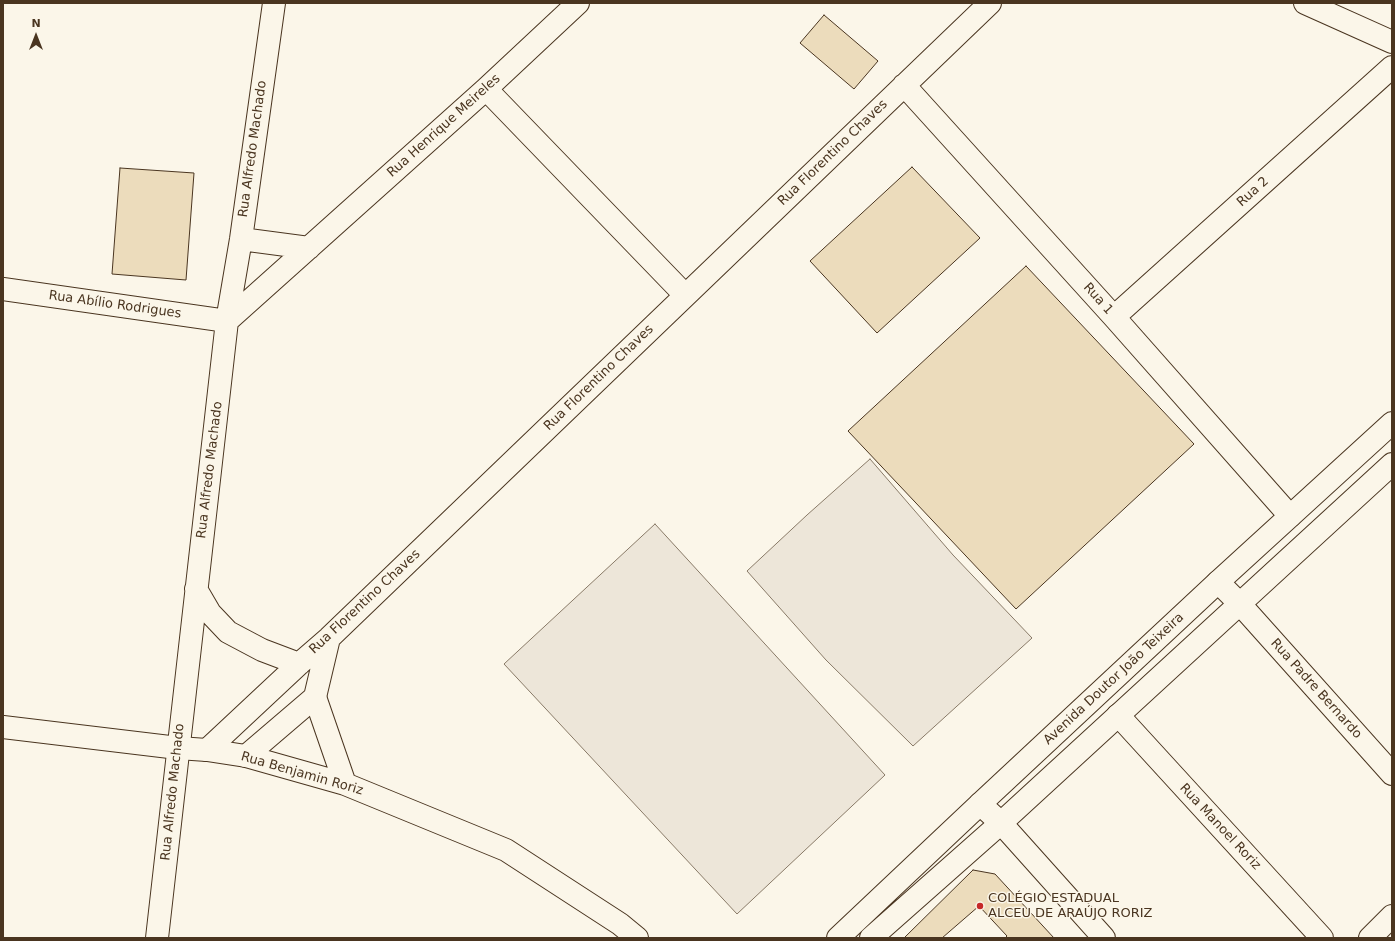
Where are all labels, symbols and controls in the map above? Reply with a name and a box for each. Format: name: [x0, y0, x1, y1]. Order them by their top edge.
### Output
north arrow: [16, 16, 56, 56]
text: N: [31, 17, 41, 30]
street label: Rua Henrique Meireles: [384, 71, 504, 181]
street label: Rua Alfredo Machado: [236, 80, 270, 218]
street label: Rua Florentino Chaves: [775, 97, 891, 209]
street label: Rua 2: [1234, 174, 1272, 210]
street label: Rua 1: [1080, 280, 1116, 318]
street label: Rua Abílio Rodrigues: [48, 288, 182, 322]
street label: Rua Florentino Chaves: [541, 322, 657, 434]
street label: Rua Alfredo Machado: [194, 401, 226, 539]
street label: Rua Florentino Chaves: [306, 547, 424, 657]
street label: Avenida Doutor João Teixeira: [1041, 610, 1187, 748]
street label: Rua Padre Bernardo: [1267, 636, 1365, 742]
street label: Rua Alfredo Machado: [158, 723, 188, 861]
street label: Rua Benjamin Roriz: [239, 749, 365, 799]
street label: Rua Manoel Roriz: [1176, 781, 1264, 873]
place label: COLÉGIO ESTADUAL ALCEU DE ARAÚJO RORIZ: [988, 891, 1152, 922]
marker: COLÉGIO ESTADUAL ALCEU DE ARAÚJO RORIZ: [975, 901, 985, 911]

